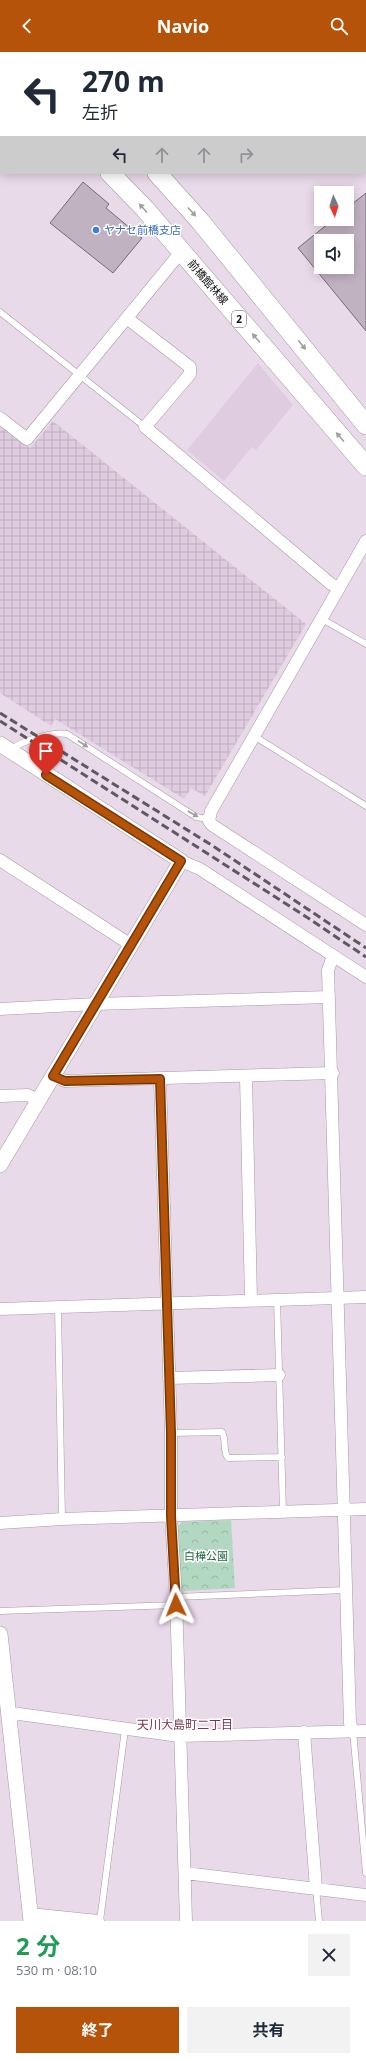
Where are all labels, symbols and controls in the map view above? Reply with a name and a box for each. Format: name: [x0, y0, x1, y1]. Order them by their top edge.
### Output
text: Navio: [157, 14, 209, 38]
icon: back: [16, 15, 38, 37]
icon: search: [328, 15, 350, 37]
text: 270 m: [82, 62, 165, 100]
icon: left: [16, 68, 68, 120]
text: 左折: [82, 100, 118, 124]
icon: left: [109, 144, 131, 166]
icon: ahead: [151, 144, 173, 166]
icon: ahead: [193, 144, 215, 166]
icon: right: [235, 144, 257, 166]
north arrow: [314, 186, 354, 226]
map controls: [314, 186, 354, 274]
one-way arrow: [138, 203, 148, 213]
one-way arrow: [188, 207, 197, 218]
place label: ヤナセ前橋支店: [104, 222, 181, 237]
marker: ヤナセ前橋支店: [91, 225, 101, 235]
button: sound: [314, 234, 354, 274]
street label: 前橋館林線: [185, 256, 232, 307]
road number: 2: [232, 311, 246, 327]
one-way arrow: [251, 333, 260, 343]
one-way arrow: [297, 340, 306, 351]
one-way arrow: [336, 431, 345, 442]
pin: [29, 734, 63, 775]
icon: arrive: [35, 740, 57, 762]
one-way arrow: [78, 740, 88, 748]
one-way arrow: [187, 811, 199, 818]
park label: 白樺公園: [184, 1548, 228, 1563]
position arrow: [155, 1584, 197, 1626]
district label: 天川大島町二丁目: [137, 1716, 233, 1733]
text: 2 分: [16, 1929, 60, 1962]
button: close: [308, 1934, 350, 1976]
text: 530 m · 08:10: [16, 1961, 97, 1979]
button: 終了: [16, 2007, 179, 2053]
button: 共有: [187, 2007, 350, 2053]

